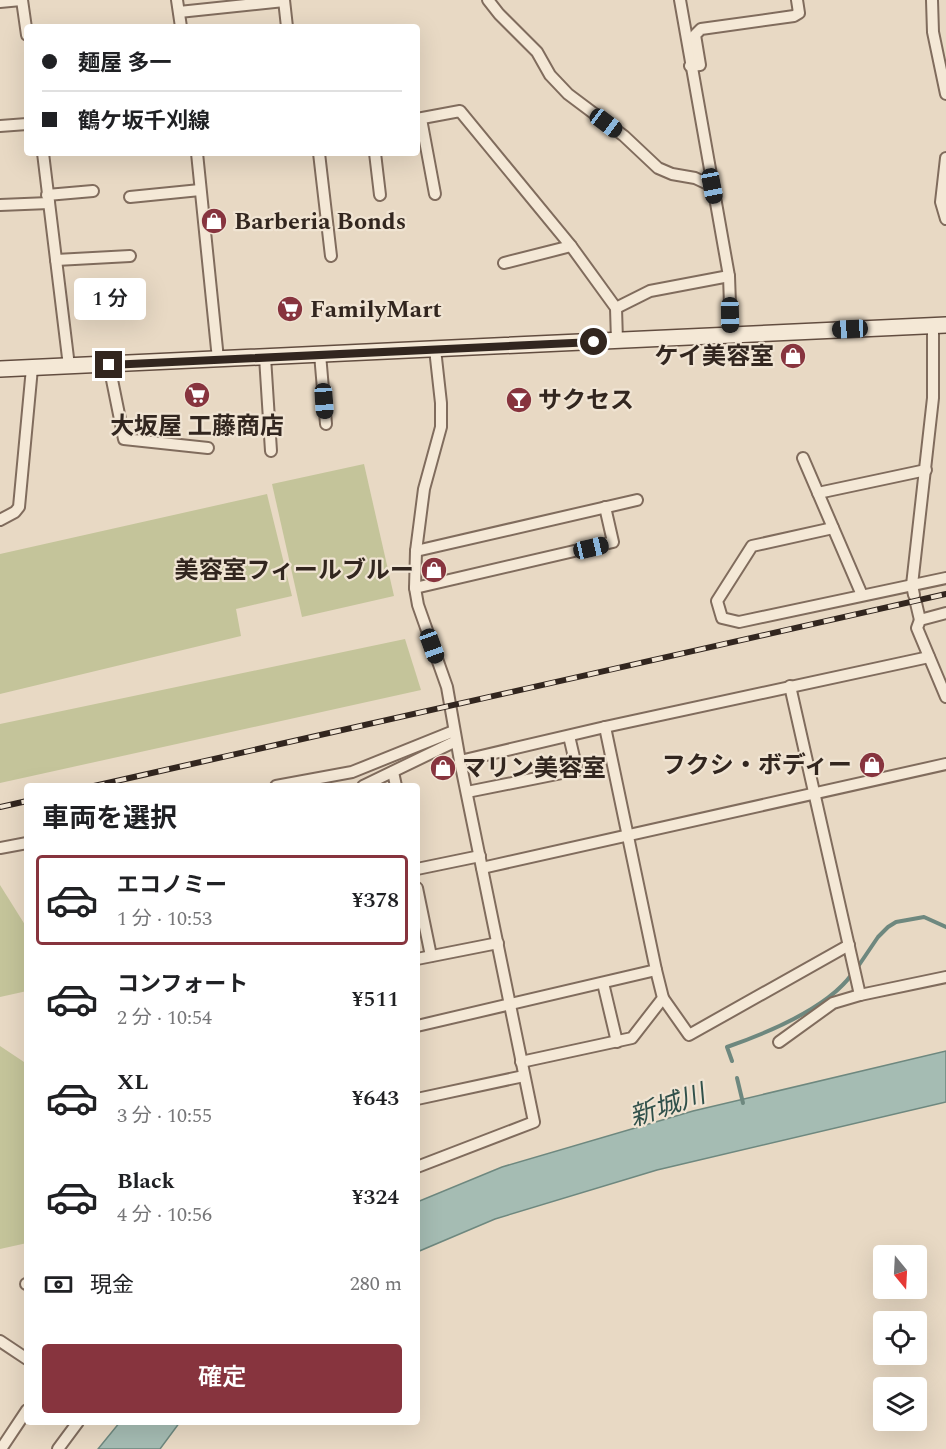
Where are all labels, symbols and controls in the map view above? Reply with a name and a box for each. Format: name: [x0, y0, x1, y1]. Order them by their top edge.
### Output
text: 麺屋 多一: [78, 47, 172, 80]
text: 鶴ケ坂千刈線: [78, 105, 210, 138]
car: [586, 105, 626, 141]
car: [700, 167, 724, 205]
place label: Barberia Bonds: [234, 204, 406, 240]
shop icon: Barberia Bonds: [199, 206, 229, 236]
callout: 1 分: [73, 278, 145, 320]
text: 1 分: [92, 284, 128, 314]
place label: FamilyMart: [310, 292, 442, 328]
supermarket icon: FamilyMart: [275, 294, 305, 324]
car: [721, 297, 739, 333]
car: [832, 319, 868, 339]
route start: [580, 328, 607, 355]
place label: ケイ美容室: [654, 339, 774, 375]
shop icon: ケイ美容室: [778, 341, 808, 371]
route end: [95, 351, 122, 378]
supermarket icon: 大坂屋 工藤商店: [182, 380, 212, 410]
car: [314, 382, 334, 420]
place label: サクセス: [538, 383, 634, 419]
bar icon: サクセス: [504, 385, 534, 415]
place label: 大坂屋 工藤商店: [110, 409, 284, 445]
car: [571, 535, 611, 561]
place label: 美容室フィールブルー: [174, 553, 414, 589]
shop icon: 美容室フィールブルー: [419, 555, 449, 585]
car: [417, 626, 447, 666]
place label: フクシ・ボディー: [662, 748, 852, 784]
shop icon: フクシ・ボディー: [857, 750, 887, 780]
place label: マリン美容室: [462, 751, 606, 787]
shop icon: マリン美容室: [428, 753, 458, 783]
text: 車両を選択: [42, 798, 177, 840]
text: エコノミー: [117, 869, 227, 902]
icon: car: [45, 873, 99, 927]
text: ¥378: [352, 884, 399, 917]
text: 1 分 · 10:53: [117, 904, 212, 934]
text: コンフォート: [117, 968, 248, 1001]
icon: car: [45, 972, 99, 1026]
text: ¥511: [352, 983, 399, 1016]
text: 2 分 · 10:54: [117, 1003, 212, 1033]
text: XL: [117, 1066, 148, 1099]
icon: car: [45, 1071, 99, 1125]
water label: 新城川: [624, 1073, 714, 1138]
text: ¥643: [352, 1082, 399, 1115]
text: 3 分 · 10:55: [117, 1101, 212, 1131]
text: Black: [117, 1165, 175, 1198]
icon: car: [45, 1170, 99, 1224]
text: ¥324: [352, 1181, 399, 1214]
text: 4 分 · 10:56: [117, 1200, 212, 1230]
north arrow: [873, 1245, 927, 1299]
map controls: [873, 1245, 927, 1431]
icon: cash: [42, 1268, 75, 1301]
text: 現金: [90, 1269, 134, 1302]
text: 280 m: [350, 1269, 402, 1299]
button: locate: [873, 1311, 927, 1365]
button: 確定: [42, 1344, 402, 1413]
button: layers: [873, 1377, 927, 1431]

